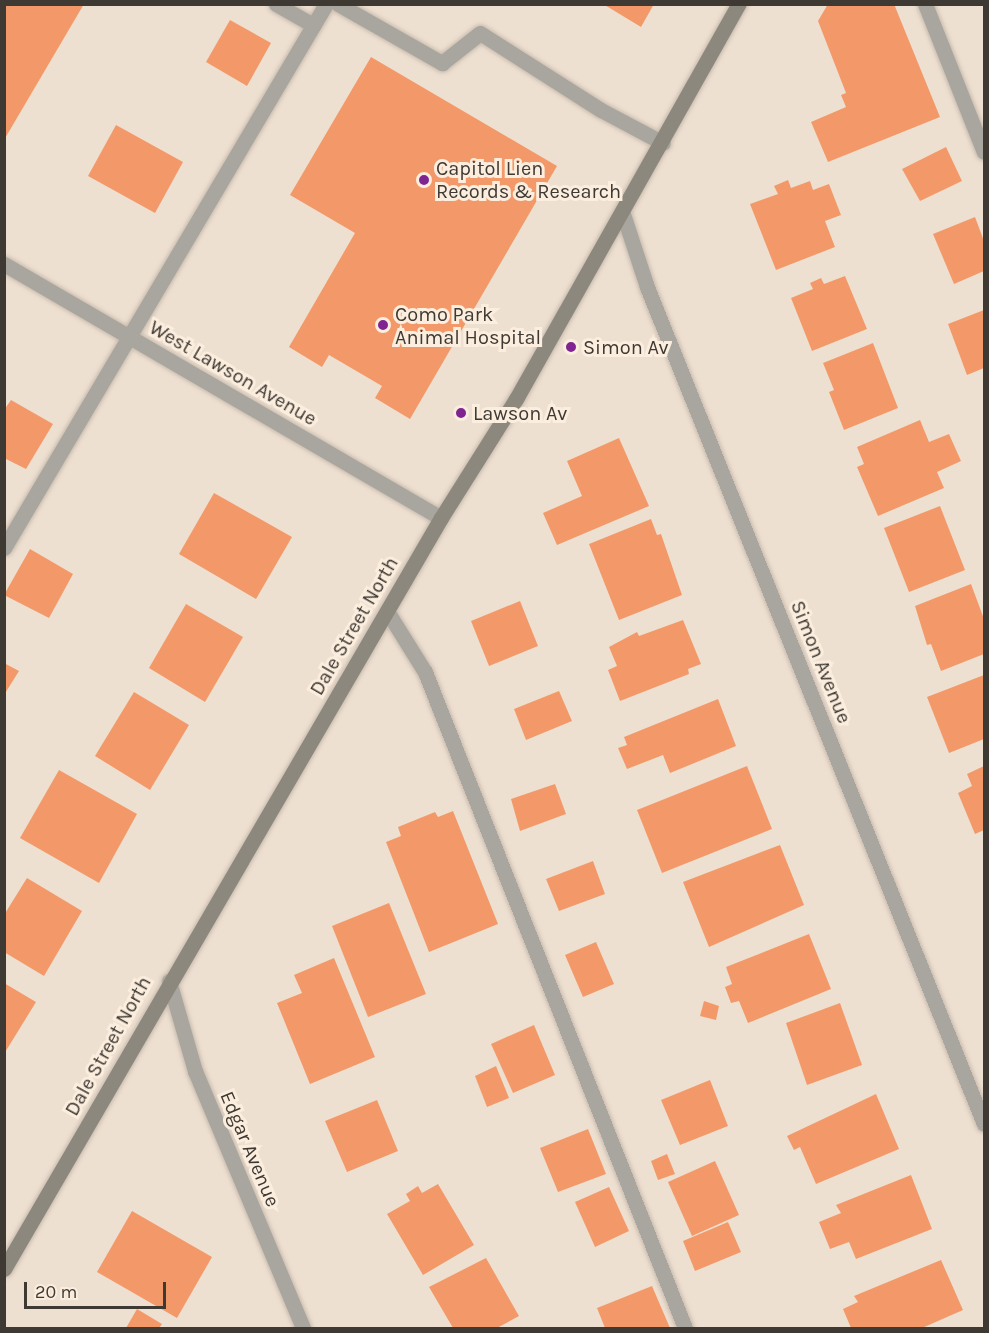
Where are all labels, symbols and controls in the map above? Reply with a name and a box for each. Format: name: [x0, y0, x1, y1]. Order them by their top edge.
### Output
place label: Capitol Lien Records & Research: [436, 156, 621, 203]
marker: Capitol Lien Records & Research: [417, 173, 431, 187]
place label: Como Park Animal Hospital: [395, 302, 541, 349]
street label: West Lawson Avenue: [145, 315, 321, 431]
marker: Como Park Animal Hospital: [376, 318, 390, 332]
place label: Simon Av: [583, 335, 669, 359]
marker: Simon Av: [564, 340, 578, 354]
place label: Lawson Av: [473, 401, 567, 425]
marker: Lawson Av: [454, 406, 468, 420]
street label: Dale Street North: [305, 552, 403, 700]
street label: Simon Avenue: [785, 597, 857, 727]
street label: Dale Street North: [60, 972, 156, 1120]
street label: Edgar Avenue: [215, 1088, 285, 1210]
scale bar: [27, 1270, 170, 1308]
text: 20 m: [35, 1281, 77, 1303]

